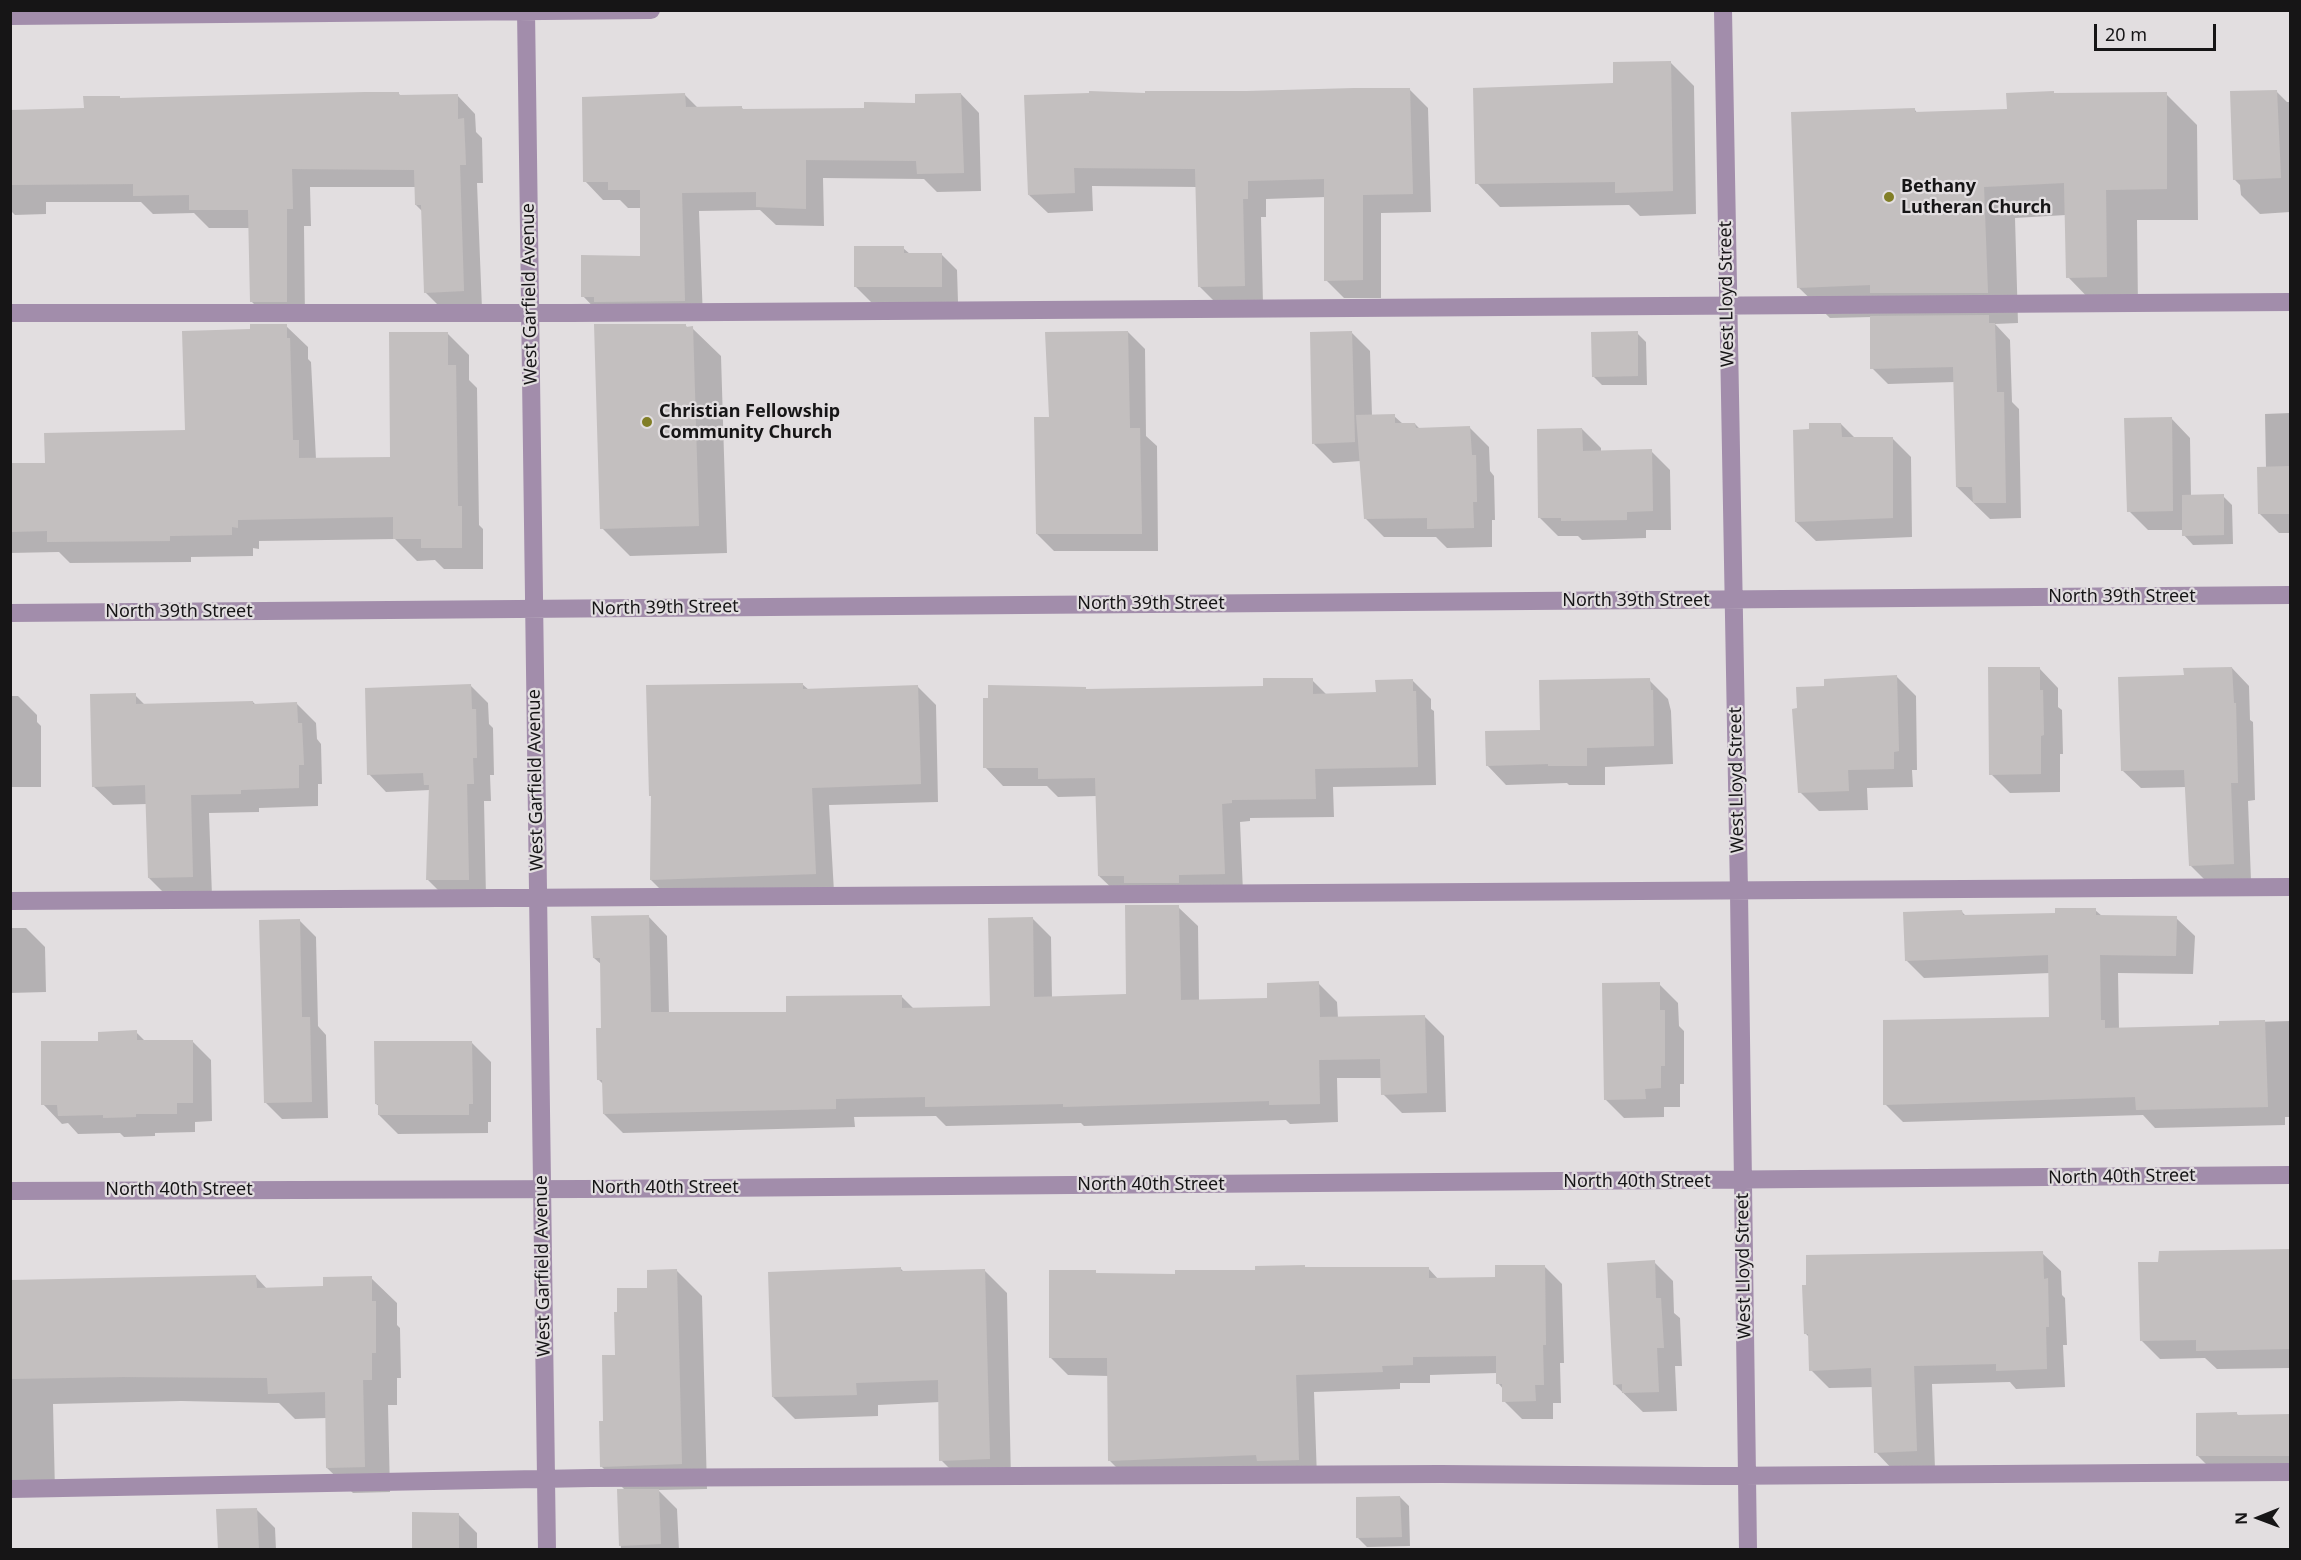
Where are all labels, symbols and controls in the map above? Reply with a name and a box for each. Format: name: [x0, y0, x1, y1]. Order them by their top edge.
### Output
scale bar: [2097, 12, 2218, 50]
text: 20 m: [2105, 22, 2147, 46]
place label: Bethany Lutheran Church: [1901, 176, 2051, 219]
marker: Bethany Lutheran Church: [1882, 190, 1896, 204]
street label: West Garfield Avenue: [518, 203, 542, 385]
street label: West Lloyd Street: [1715, 221, 1739, 367]
place label: Christian Fellowship Community Church: [659, 401, 840, 444]
marker: Christian Fellowship Community Church: [640, 415, 654, 429]
street label: North 39th Street: [2048, 586, 2196, 608]
street label: North 39th Street: [1562, 590, 1710, 612]
street label: North 39th Street: [1077, 593, 1225, 615]
street label: North 39th Street: [591, 596, 739, 620]
street label: North 39th Street: [105, 601, 253, 623]
street label: West Garfield Avenue: [524, 689, 548, 871]
street label: West Lloyd Street: [1725, 707, 1749, 853]
street label: North 40th Street: [2048, 1165, 2196, 1189]
street label: North 40th Street: [1563, 1171, 1711, 1193]
street label: North 40th Street: [1077, 1174, 1225, 1196]
street label: West Garfield Avenue: [531, 1175, 555, 1357]
street label: North 40th Street: [591, 1177, 739, 1199]
street label: North 40th Street: [105, 1179, 253, 1201]
street label: West Lloyd Street: [1732, 1193, 1756, 1339]
north arrow: [2229, 1488, 2289, 1548]
text: N: [2230, 1512, 2252, 1525]

